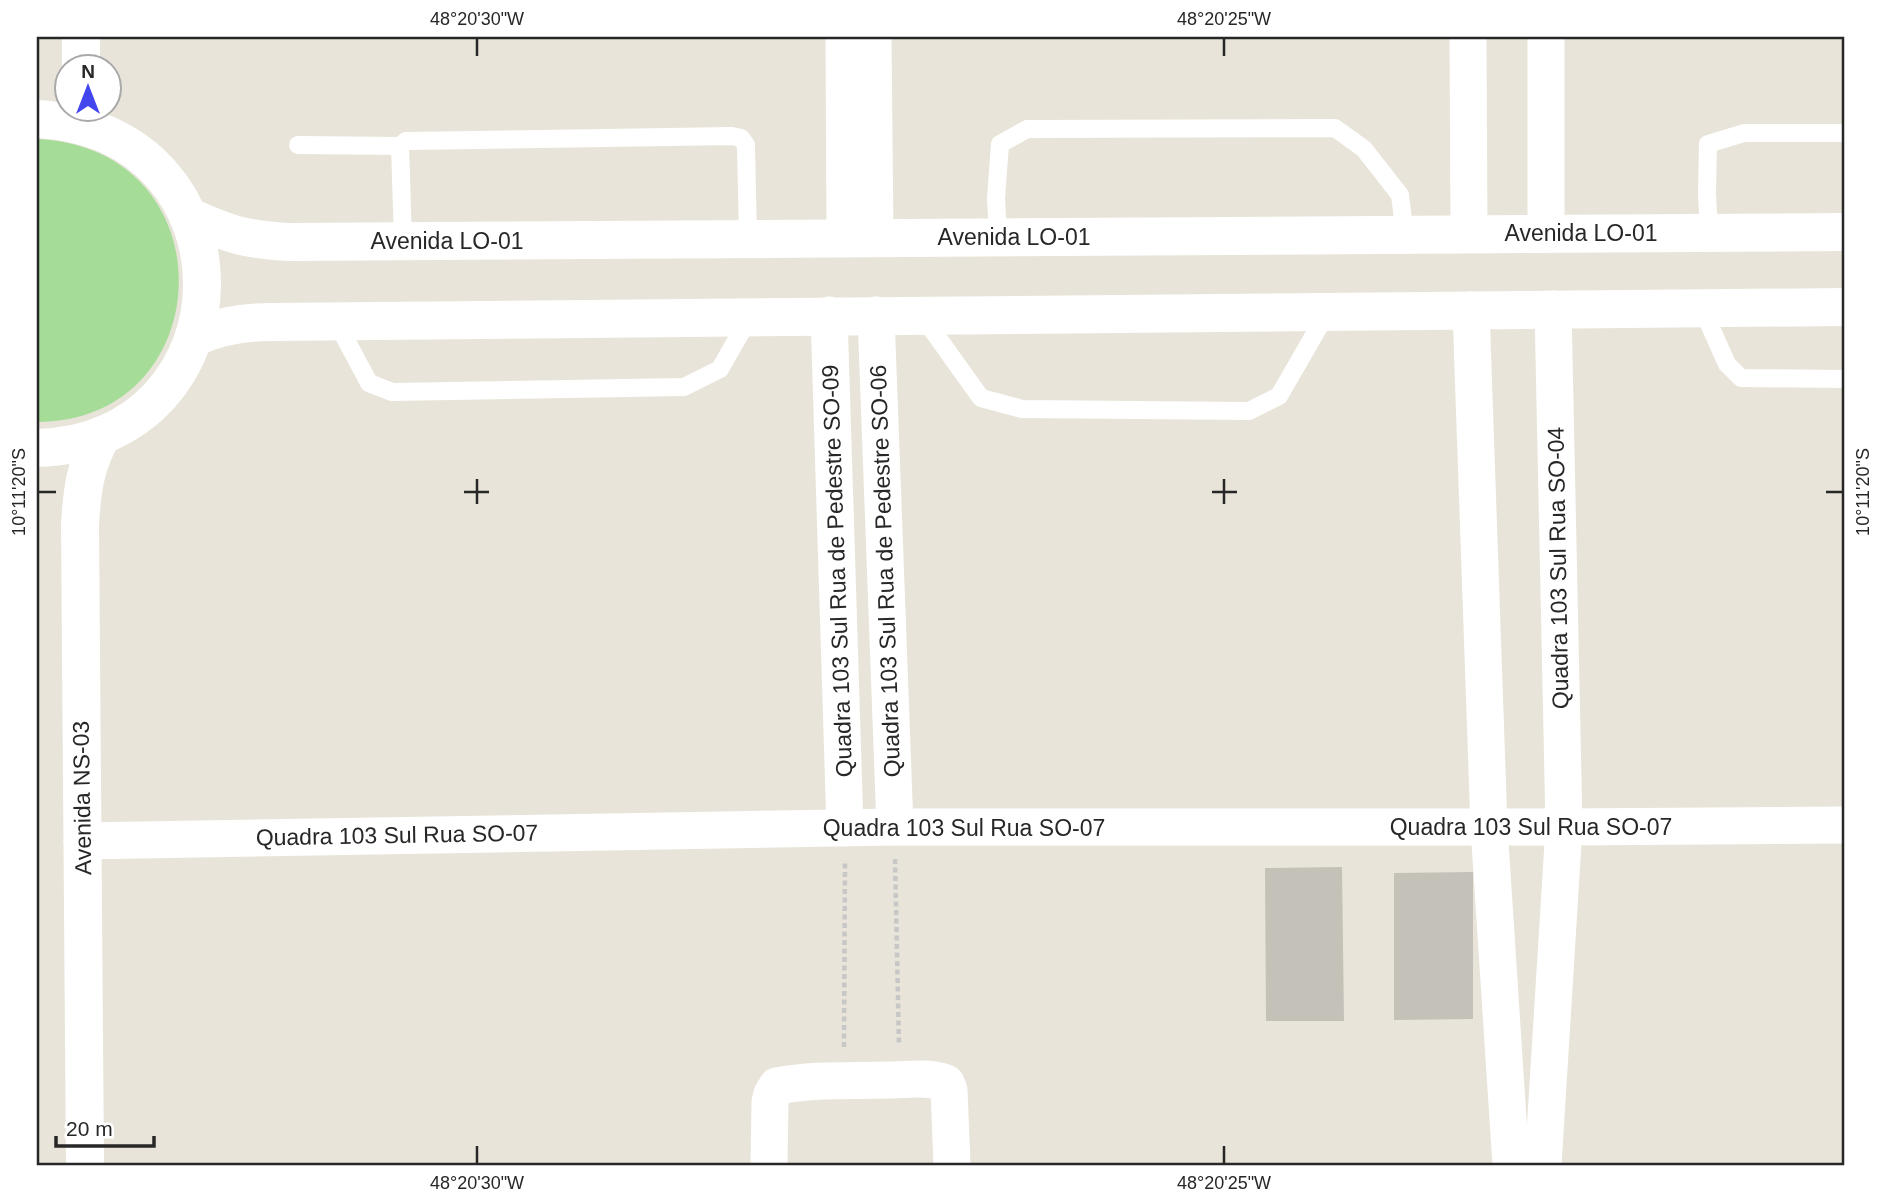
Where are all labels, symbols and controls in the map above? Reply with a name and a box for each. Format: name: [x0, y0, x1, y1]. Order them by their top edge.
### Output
text: 48°20'30"W: [430, 9, 524, 29]
text: 48°20'25"W: [1177, 9, 1271, 29]
north arrow: [52, 52, 122, 122]
text: N: [81, 61, 95, 82]
street label: Avenida LO-01: [1504, 220, 1658, 246]
street label: Avenida LO-01: [937, 224, 1091, 250]
street label: Avenida LO-01: [370, 228, 524, 254]
street label: Quadra 103 Sul Rua de Pedestre SO-09: [817, 364, 857, 778]
street label: Quadra 103 Sul Rua de Pedestre SO-06: [865, 364, 905, 778]
street label: Quadra 103 Sul Rua SO-04: [1543, 426, 1573, 709]
text: 10°11'20"S: [9, 448, 29, 536]
text: 10°11'20"S: [1853, 448, 1873, 536]
street label: Avenida NS-03: [68, 721, 96, 875]
street label: Quadra 103 Sul Rua SO-07: [1390, 814, 1672, 840]
street label: Quadra 103 Sul Rua SO-07: [823, 815, 1105, 841]
street label: Quadra 103 Sul Rua SO-07: [256, 820, 538, 850]
scale bar: [56, 1104, 154, 1148]
text: 20 m: [66, 1117, 113, 1140]
text: 48°20'30"W: [430, 1173, 524, 1193]
text: 48°20'25"W: [1177, 1173, 1271, 1193]

